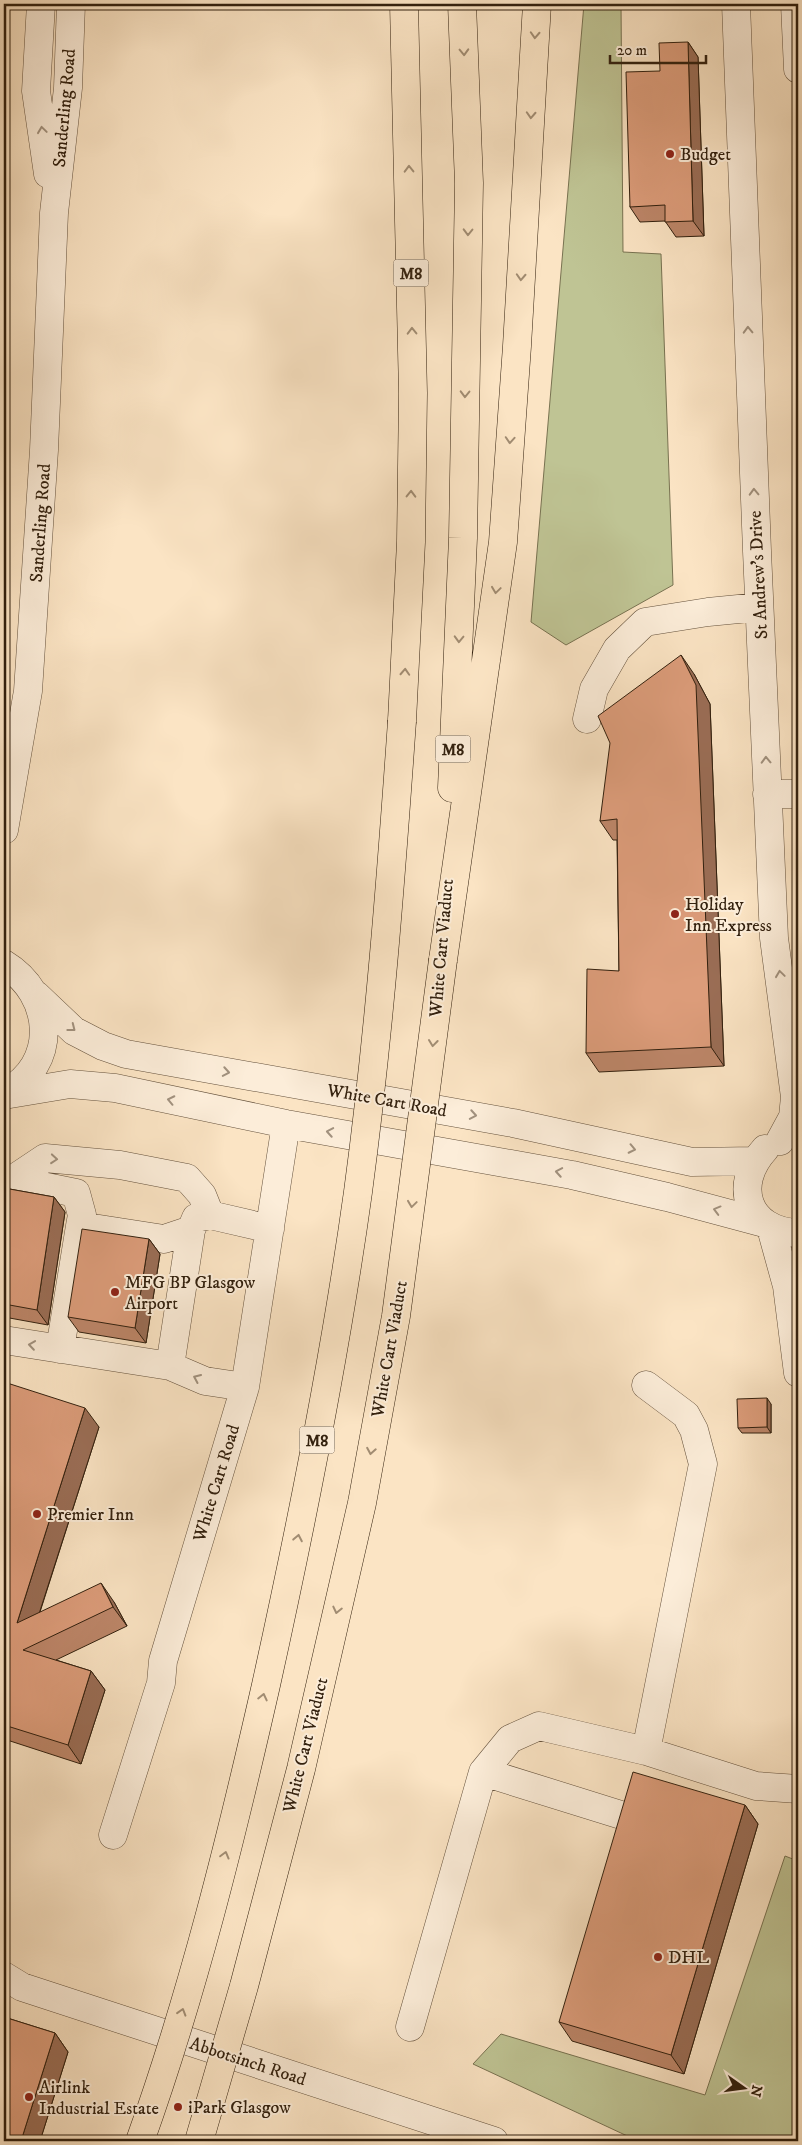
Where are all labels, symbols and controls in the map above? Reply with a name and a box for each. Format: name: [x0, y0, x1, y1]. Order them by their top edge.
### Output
one-way arrow: [530, 31, 541, 39]
scale bar: [610, 32, 706, 64]
text: 20 m: [617, 41, 647, 60]
street label: Sanderling Road: [49, 48, 81, 168]
one-way arrow: [459, 49, 469, 57]
one-way arrow: [525, 111, 536, 119]
one-way arrow: [37, 125, 48, 133]
place label: Budget: [680, 144, 731, 166]
marker: Budget: [664, 148, 676, 160]
one-way arrow: [404, 164, 414, 172]
one-way arrow: [463, 228, 473, 236]
road number: M8: [394, 260, 428, 286]
one-way arrow: [516, 274, 527, 282]
one-way arrow: [743, 326, 753, 334]
one-way arrow: [406, 327, 417, 335]
one-way arrow: [460, 391, 470, 399]
one-way arrow: [505, 436, 516, 444]
street label: Sanderling Road: [26, 463, 56, 583]
one-way arrow: [749, 488, 760, 496]
one-way arrow: [406, 489, 416, 497]
street label: St Andrew's Drive: [745, 510, 773, 640]
one-way arrow: [491, 586, 502, 594]
one-way arrow: [453, 635, 464, 643]
one-way arrow: [399, 668, 410, 676]
road number: M8: [436, 736, 470, 762]
one-way arrow: [761, 755, 771, 763]
street label: White Cart Viaduct: [425, 878, 459, 1019]
place label: Holiday Inn Express: [685, 894, 772, 937]
marker: Holiday Inn Express: [669, 908, 681, 920]
one-way arrow: [775, 970, 785, 978]
one-way arrow: [66, 1022, 76, 1031]
one-way arrow: [428, 1039, 439, 1047]
one-way arrow: [222, 1067, 231, 1077]
street label: White Cart Road: [324, 1079, 448, 1122]
one-way arrow: [166, 1095, 175, 1106]
one-way arrow: [468, 1110, 477, 1120]
one-way arrow: [326, 1127, 334, 1137]
one-way arrow: [627, 1143, 636, 1154]
one-way arrow: [51, 1153, 59, 1164]
one-way arrow: [555, 1168, 563, 1178]
one-way arrow: [407, 1200, 417, 1208]
one-way arrow: [713, 1205, 721, 1216]
place label: MFG BP Glasgow Airport: [125, 1272, 256, 1315]
street label: White Cart Viaduct: [367, 1279, 413, 1420]
marker: MFG BP Glasgow Airport: [109, 1286, 121, 1298]
one-way arrow: [27, 1340, 36, 1350]
one-way arrow: [193, 1373, 202, 1384]
street label: White Cart Road: [188, 1422, 245, 1545]
road number: M8: [300, 1426, 334, 1454]
one-way arrow: [367, 1446, 377, 1455]
place label: Premier Inn: [47, 1504, 135, 1526]
marker: Premier Inn: [31, 1508, 43, 1520]
one-way arrow: [292, 1534, 303, 1543]
one-way arrow: [332, 1605, 343, 1614]
street label: White Cart Viaduct: [278, 1675, 333, 1816]
one-way arrow: [257, 1693, 268, 1702]
one-way arrow: [219, 1851, 230, 1859]
place label: DHL: [668, 1947, 709, 1969]
marker: DHL: [652, 1951, 664, 1963]
one-way arrow: [176, 2008, 186, 2016]
street label: Abbotsinch Road: [187, 2033, 309, 2091]
north arrow: [720, 2062, 770, 2112]
place label: Airlink Industrial Estate: [39, 2077, 159, 2120]
text: N: [745, 2083, 766, 2099]
marker: Airlink Industrial Estate: [23, 2091, 35, 2103]
place label: iPark Glasgow: [188, 2097, 291, 2119]
marker: iPark Glasgow: [172, 2101, 184, 2113]

